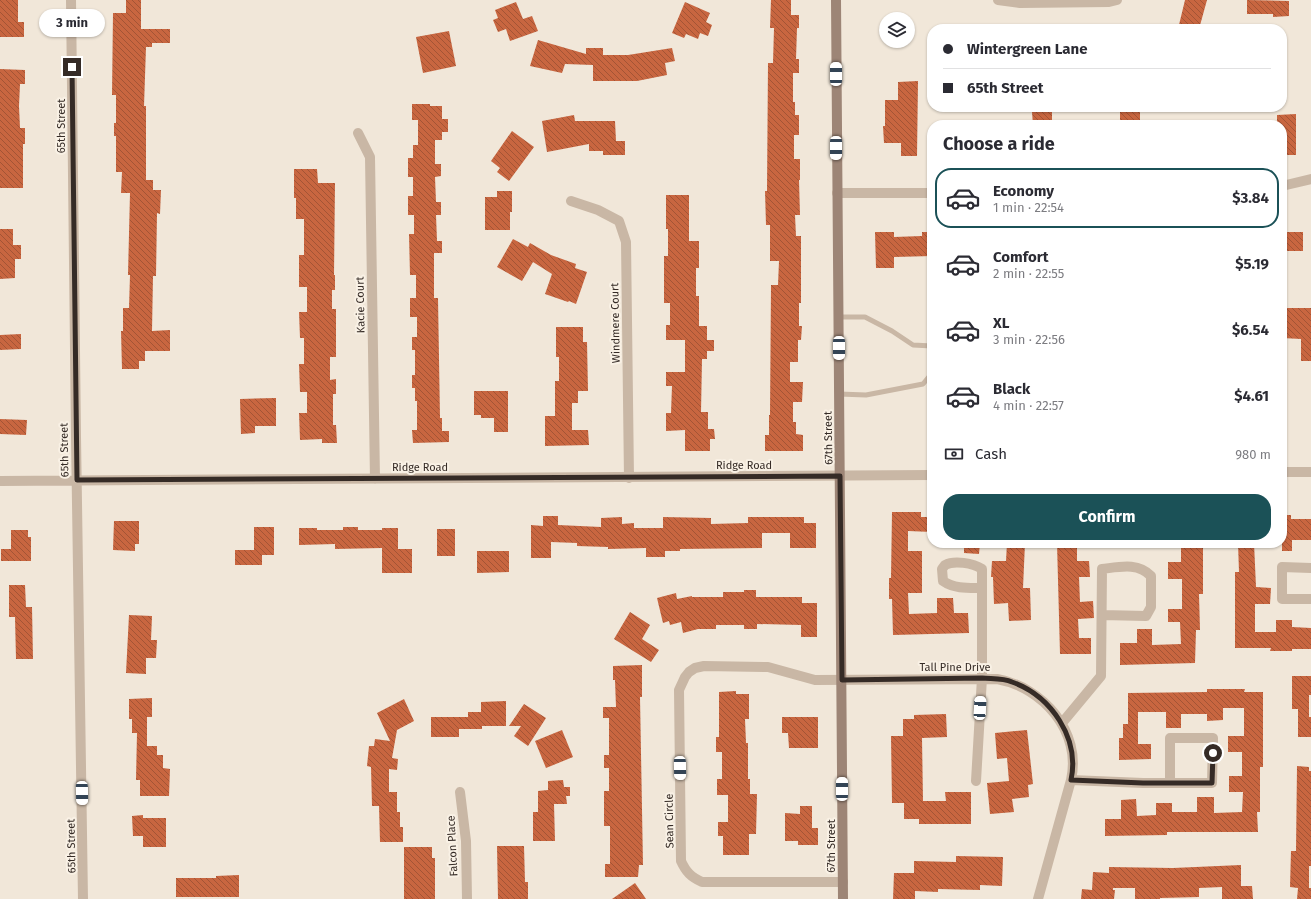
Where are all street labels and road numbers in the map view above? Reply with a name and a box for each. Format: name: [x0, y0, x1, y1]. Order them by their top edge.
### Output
street label: 65th Street: [55, 99, 68, 153]
street label: Kacie Court: [354, 277, 367, 333]
street label: Windmere Court: [608, 283, 623, 363]
street label: 67th Street: [822, 411, 835, 465]
street label: 65th Street: [58, 423, 71, 477]
street label: Ridge Road: [716, 459, 772, 472]
street label: Ridge Road: [392, 461, 448, 474]
street label: Tall Pine Drive: [919, 661, 991, 674]
street label: Sean Circle: [663, 793, 676, 849]
street label: Falcon Place: [444, 815, 461, 877]
street label: 65th Street: [65, 819, 78, 873]
street label: 67th Street: [825, 819, 838, 873]

